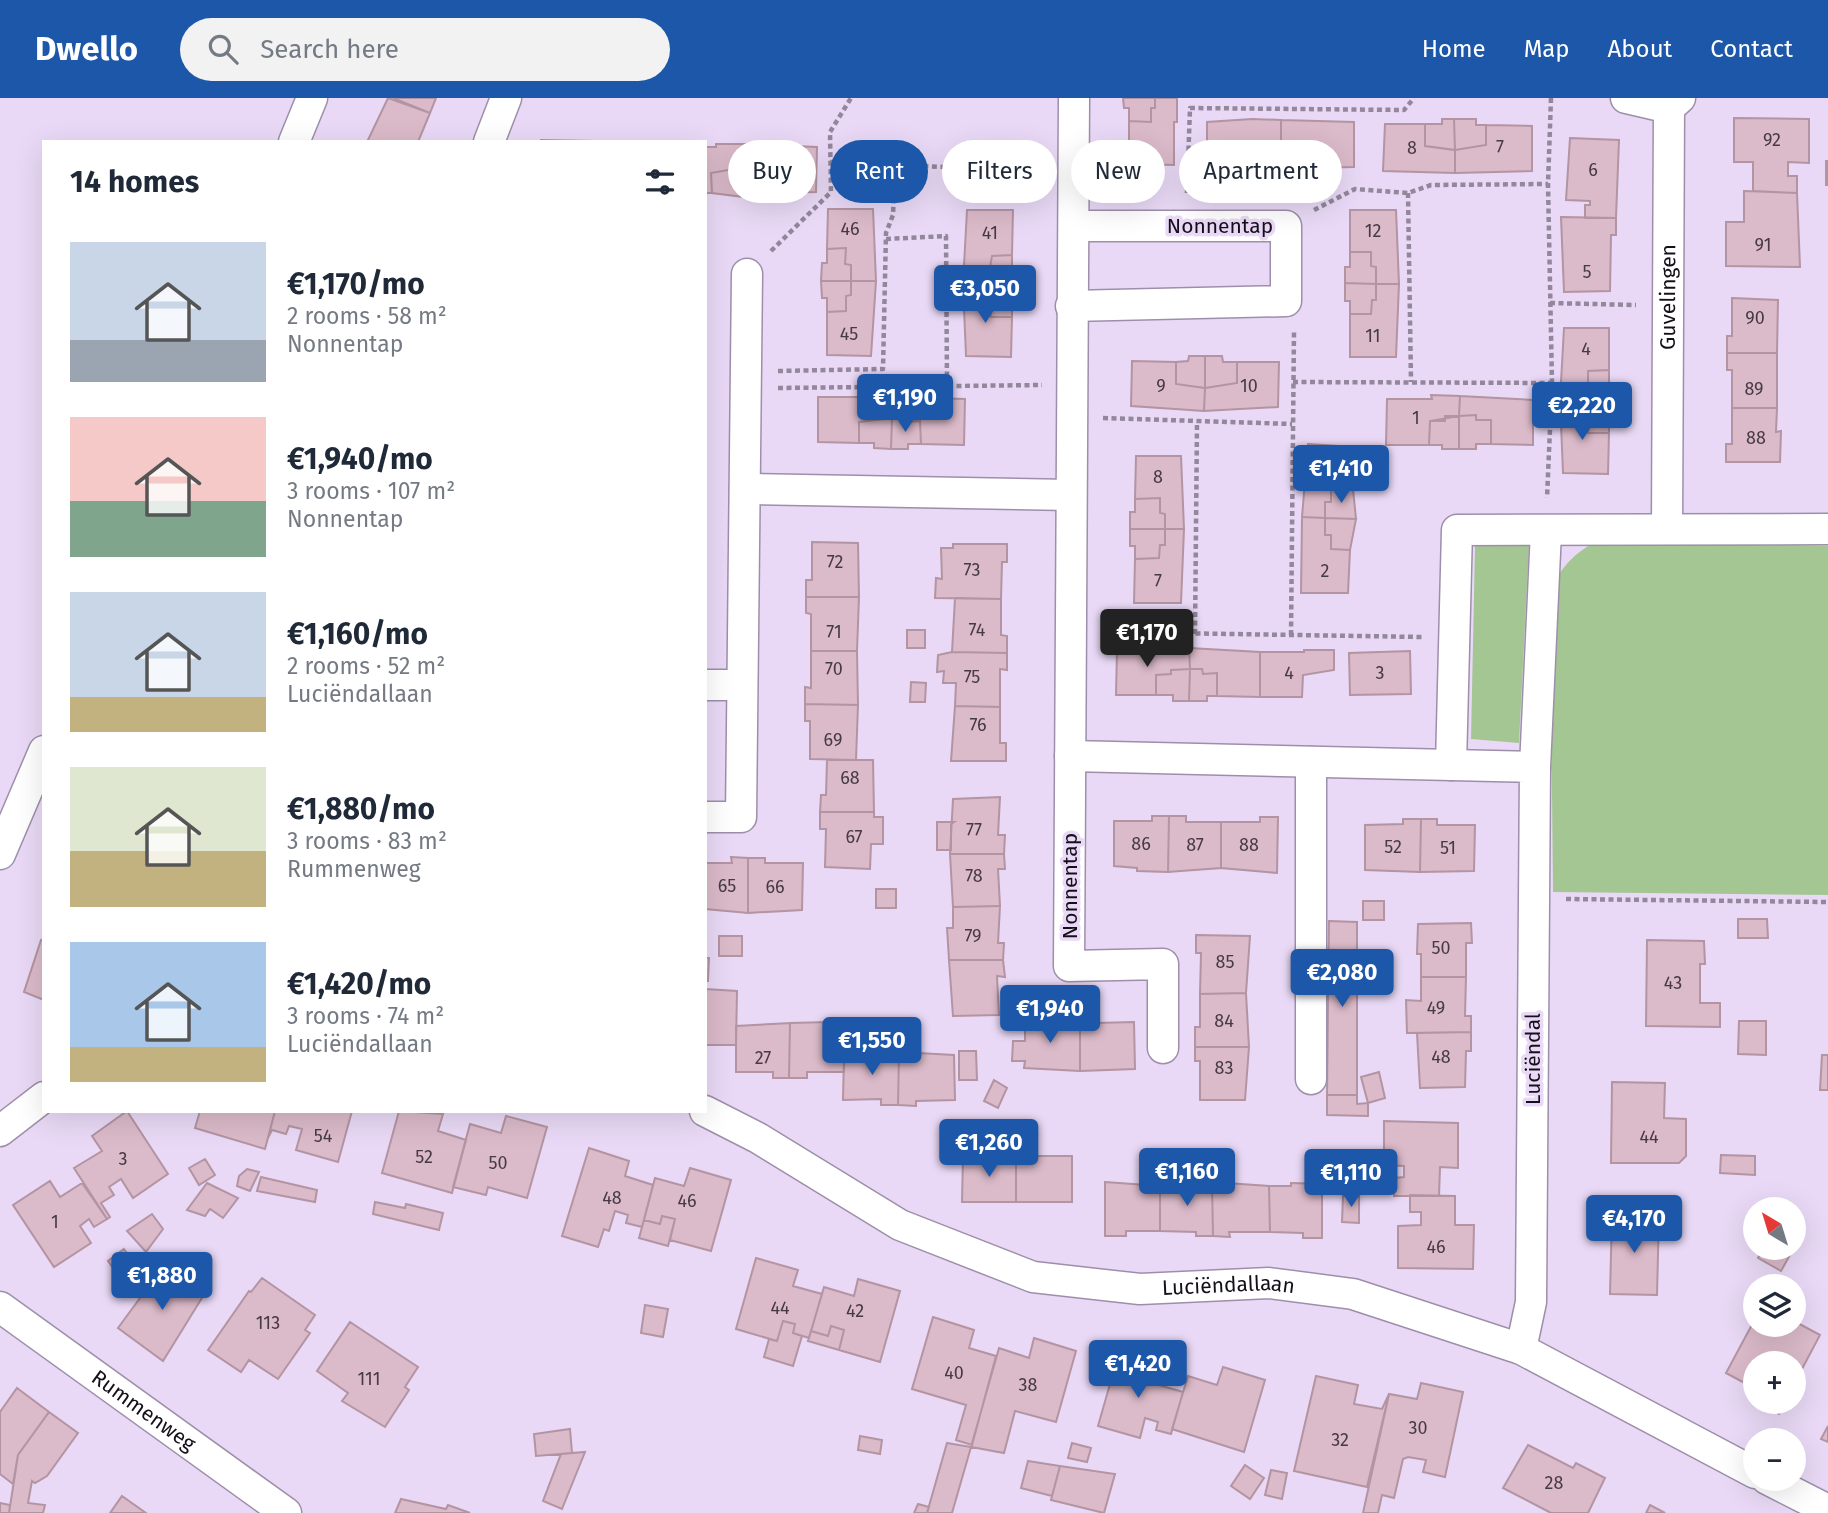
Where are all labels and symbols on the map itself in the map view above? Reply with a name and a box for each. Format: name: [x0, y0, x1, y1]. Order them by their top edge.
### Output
house number: 92: [1763, 129, 1781, 151]
house number: 7: [1496, 136, 1504, 158]
house number: 8: [1407, 137, 1417, 159]
house number: 6: [1588, 159, 1598, 181]
street label: Nonnentap: [1167, 213, 1273, 239]
house number: 46: [840, 218, 860, 240]
house number: 12: [1365, 220, 1381, 242]
house number: 41: [982, 222, 998, 244]
house number: 91: [1755, 234, 1771, 256]
street label: Guvelingen: [1655, 244, 1681, 350]
house number: 5: [1582, 261, 1592, 283]
pin: €3,050: [928, 266, 1042, 325]
house number: 90: [1745, 307, 1765, 329]
house number: 45: [840, 323, 858, 345]
house number: 11: [1365, 325, 1381, 347]
house number: 4: [1581, 338, 1591, 360]
pin: €1,190: [848, 374, 962, 434]
house number: 9: [1156, 375, 1166, 397]
house number: 10: [1240, 375, 1258, 397]
house number: 89: [1744, 378, 1764, 400]
pin: €2,220: [1525, 382, 1639, 442]
house number: 1: [1412, 407, 1420, 429]
house number: 88: [1746, 427, 1766, 449]
pin: €1,410: [1284, 446, 1398, 505]
house number: 8: [1153, 466, 1163, 488]
house number: 72: [827, 551, 843, 573]
house number: 73: [964, 559, 980, 581]
house number: 2: [1321, 560, 1330, 582]
house number: 7: [1154, 570, 1162, 592]
pin: €1,170: [1090, 610, 1204, 669]
house number: 74: [969, 619, 986, 641]
house number: 71: [826, 621, 842, 643]
house number: 70: [825, 658, 843, 680]
house number: 4: [1284, 662, 1294, 684]
house number: 3: [1376, 662, 1384, 684]
house number: 75: [964, 666, 980, 688]
house number: 76: [969, 714, 987, 736]
house number: 69: [824, 729, 842, 751]
house number: 68: [840, 767, 860, 789]
house number: 77: [966, 819, 982, 841]
house number: 67: [845, 826, 863, 848]
street label: Nonnentap: [1057, 833, 1083, 939]
house number: 86: [1131, 833, 1151, 855]
house number: 87: [1186, 834, 1204, 856]
house number: 88: [1239, 834, 1259, 856]
house number: 52: [1384, 836, 1402, 858]
house number: 51: [1440, 837, 1456, 859]
house number: 78: [965, 865, 983, 887]
house number: 65: [718, 875, 736, 897]
house number: 66: [765, 876, 785, 898]
house number: 79: [964, 925, 982, 947]
house number: 50: [1431, 937, 1451, 959]
pin: €2,080: [1285, 950, 1399, 1009]
house number: 85: [1216, 951, 1234, 973]
house number: 43: [1664, 972, 1682, 994]
pin: €1,940: [993, 986, 1107, 1045]
house number: 49: [1427, 997, 1445, 1019]
house number: 84: [1214, 1010, 1234, 1032]
street label: Luciëndal: [1520, 1013, 1546, 1105]
pin: €1,550: [815, 1018, 929, 1077]
house number: 48: [1431, 1046, 1451, 1068]
house number: 27: [755, 1047, 771, 1069]
house number: 83: [1215, 1057, 1233, 1079]
pin: €1,260: [932, 1119, 1046, 1179]
house number: 54: [314, 1125, 333, 1147]
house number: 44: [1639, 1126, 1659, 1148]
house number: 52: [415, 1146, 433, 1168]
house number: 3: [119, 1148, 127, 1170]
pin: €1,160: [1130, 1148, 1244, 1208]
pin: €1,110: [1294, 1150, 1408, 1209]
house number: 50: [488, 1152, 508, 1174]
house number: 48: [602, 1187, 622, 1209]
house number: 46: [677, 1190, 697, 1212]
pin: €4,170: [1577, 1196, 1691, 1255]
north arrow: [1743, 1197, 1806, 1260]
house number: 1: [51, 1211, 59, 1233]
house number: 46: [1426, 1236, 1446, 1258]
pin: €1,880: [105, 1252, 219, 1312]
street label: Luciëndallaan: [1161, 1270, 1296, 1301]
house number: 44: [770, 1297, 790, 1319]
house number: 42: [846, 1300, 864, 1322]
house number: 113: [256, 1312, 280, 1334]
pin: €1,420: [1081, 1340, 1195, 1400]
house number: 40: [944, 1362, 964, 1384]
street label: Rummenweg: [86, 1364, 201, 1457]
house number: 111: [358, 1368, 380, 1390]
house number: 38: [1019, 1374, 1038, 1396]
house number: 30: [1408, 1417, 1428, 1439]
house number: 32: [1331, 1429, 1349, 1451]
house number: 28: [1545, 1472, 1563, 1494]

